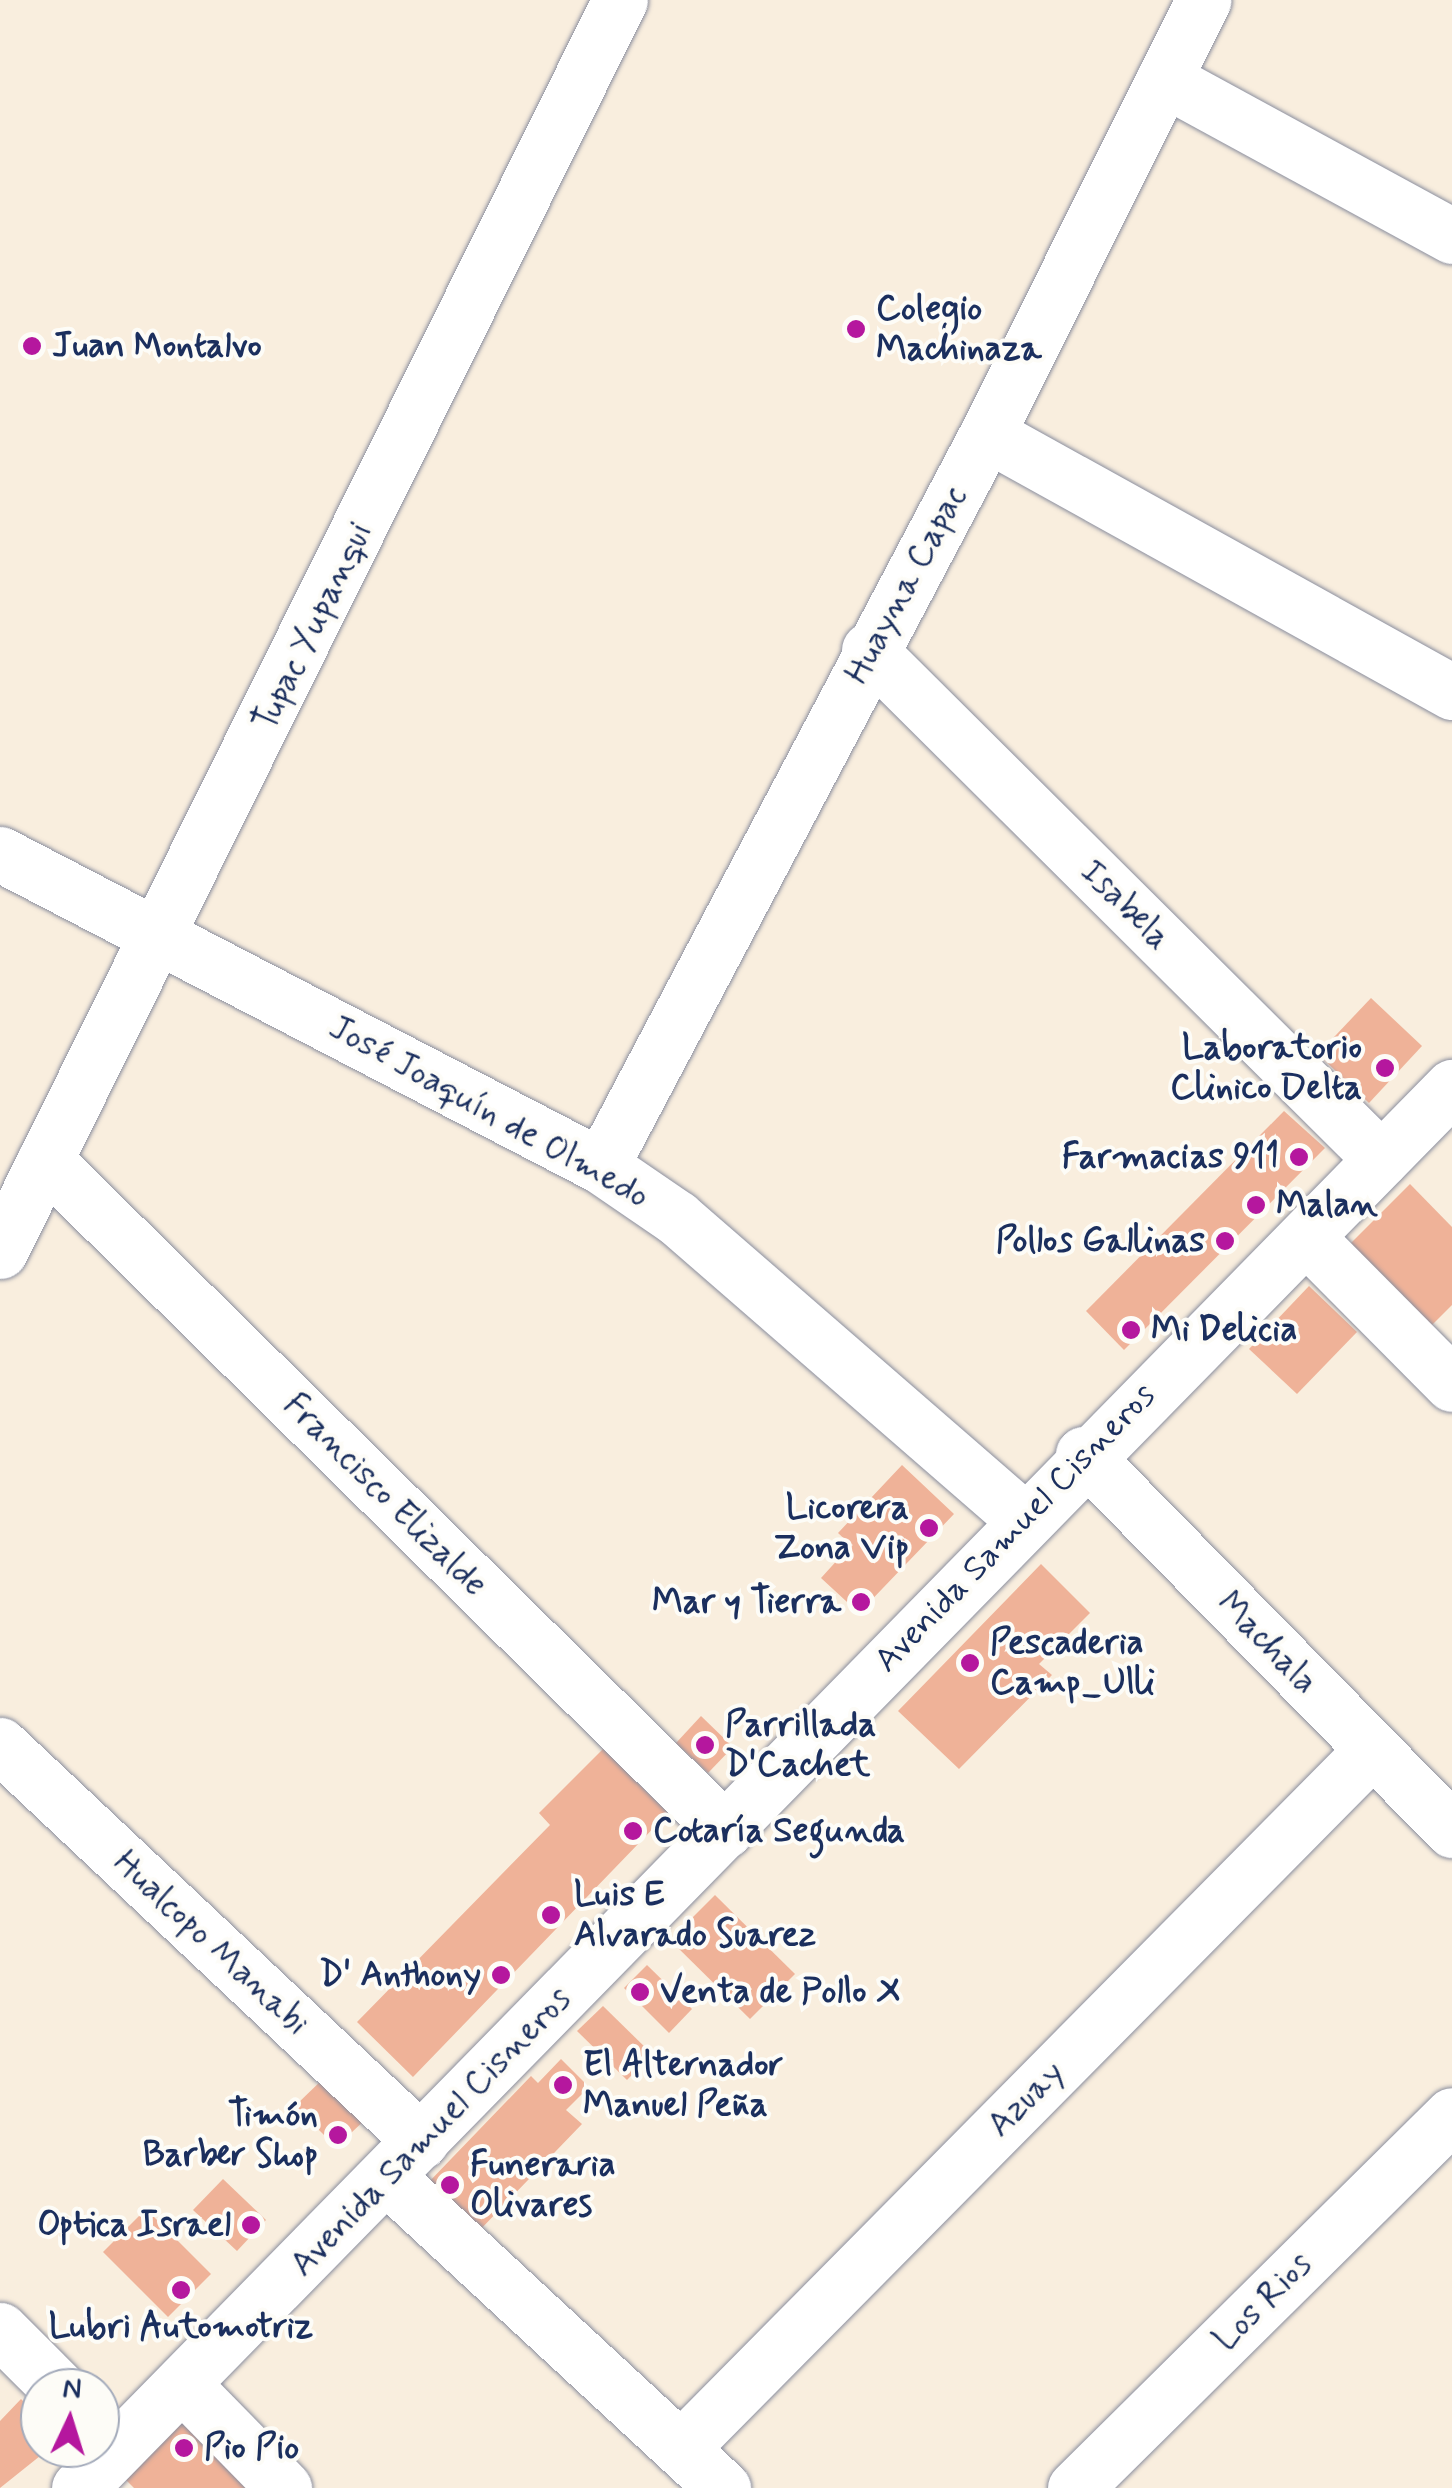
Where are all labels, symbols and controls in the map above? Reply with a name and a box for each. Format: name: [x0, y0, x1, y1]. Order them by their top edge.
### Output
place label: Colegio Machinaza: [876, 288, 1042, 370]
marker: Colegio Machinaza: [845, 318, 867, 340]
place label: Juan Montalvo: [52, 325, 271, 367]
marker: Juan Montalvo: [21, 335, 43, 357]
street label: Huayna Capac: [836, 479, 976, 691]
street label: Tupac Yupanqui: [244, 515, 382, 739]
street label: Isabela: [1071, 851, 1179, 959]
street label: José Joaquín de Olmedo: [323, 1007, 655, 1217]
place label: Laboratorio Clinico Delta: [1170, 1027, 1362, 1109]
marker: Laboratorio Clinico Delta: [1372, 1055, 1398, 1081]
place label: Farmacias 911: [1062, 1136, 1279, 1178]
marker: Farmacias 911: [1288, 1146, 1310, 1168]
place label: Malan: [1276, 1184, 1378, 1226]
marker: Malan: [1245, 1194, 1267, 1216]
place label: Pollos Gallinas: [999, 1220, 1205, 1262]
marker: Pollos Gallinas: [1214, 1230, 1236, 1252]
place label: Mi Delicia: [1151, 1309, 1298, 1351]
marker: Mi Delicia: [1120, 1319, 1142, 1341]
street label: Avenida Samuel Cisneros: [868, 1377, 1162, 1679]
street label: Francisco Elizalde: [274, 1384, 496, 1606]
place label: Licorera Zona Vip: [776, 1487, 909, 1569]
marker: Licorera Zona Vip: [918, 1517, 940, 1539]
place label: Mar y Tierra: [652, 1581, 841, 1623]
street label: Machala: [1208, 1583, 1326, 1703]
marker: Mar y Tierra: [850, 1591, 872, 1613]
place label: Pescaderia Camp_Ulli: [990, 1622, 1155, 1704]
marker: Pescaderia Camp_Ulli: [959, 1652, 981, 1674]
place label: Parrillada D'Cachet: [725, 1704, 876, 1786]
marker: Parrillada D'Cachet: [694, 1734, 716, 1756]
place label: Cotaría Segunda: [653, 1810, 904, 1852]
marker: Cotaría Segunda: [622, 1820, 644, 1842]
street label: Hualcopo Manabi: [108, 1845, 314, 2041]
place label: Luis E Alvarado Suarez: [574, 1874, 815, 1956]
marker: Luis E Alvarado Suarez: [538, 1902, 564, 1928]
place label: D' Anthony: [319, 1954, 481, 1996]
marker: D' Anthony: [490, 1964, 512, 1986]
place label: Venta de Pollo X: [660, 1971, 895, 2013]
street label: Avenida Samuel Cisneros: [284, 1981, 578, 2283]
marker: Venta de Pollo X: [629, 1981, 651, 2003]
place label: El Alternador Manuel Peña: [583, 2044, 785, 2126]
street label: Azuay: [979, 2052, 1073, 2146]
marker: El Alternador Manuel Peña: [552, 2074, 574, 2096]
place label: Timón Barber Shop: [141, 2094, 318, 2176]
marker: Timón Barber Shop: [327, 2124, 349, 2146]
place label: Funeraria Olivares: [470, 2144, 616, 2226]
marker: Funeraria Olivares: [439, 2174, 461, 2196]
place label: Optica Israel: [44, 2204, 231, 2246]
marker: Optica Israel: [240, 2214, 262, 2236]
street label: Los Rios: [1206, 2245, 1320, 2359]
marker: Lubri Automotriz: [170, 2279, 192, 2301]
place label: Lubri Automotriz: [50, 2306, 312, 2348]
north arrow: [20, 2368, 120, 2468]
text: N: [61, 2370, 83, 2409]
place label: Pio Pio: [204, 2427, 297, 2469]
marker: Pio Pio: [173, 2437, 195, 2459]

